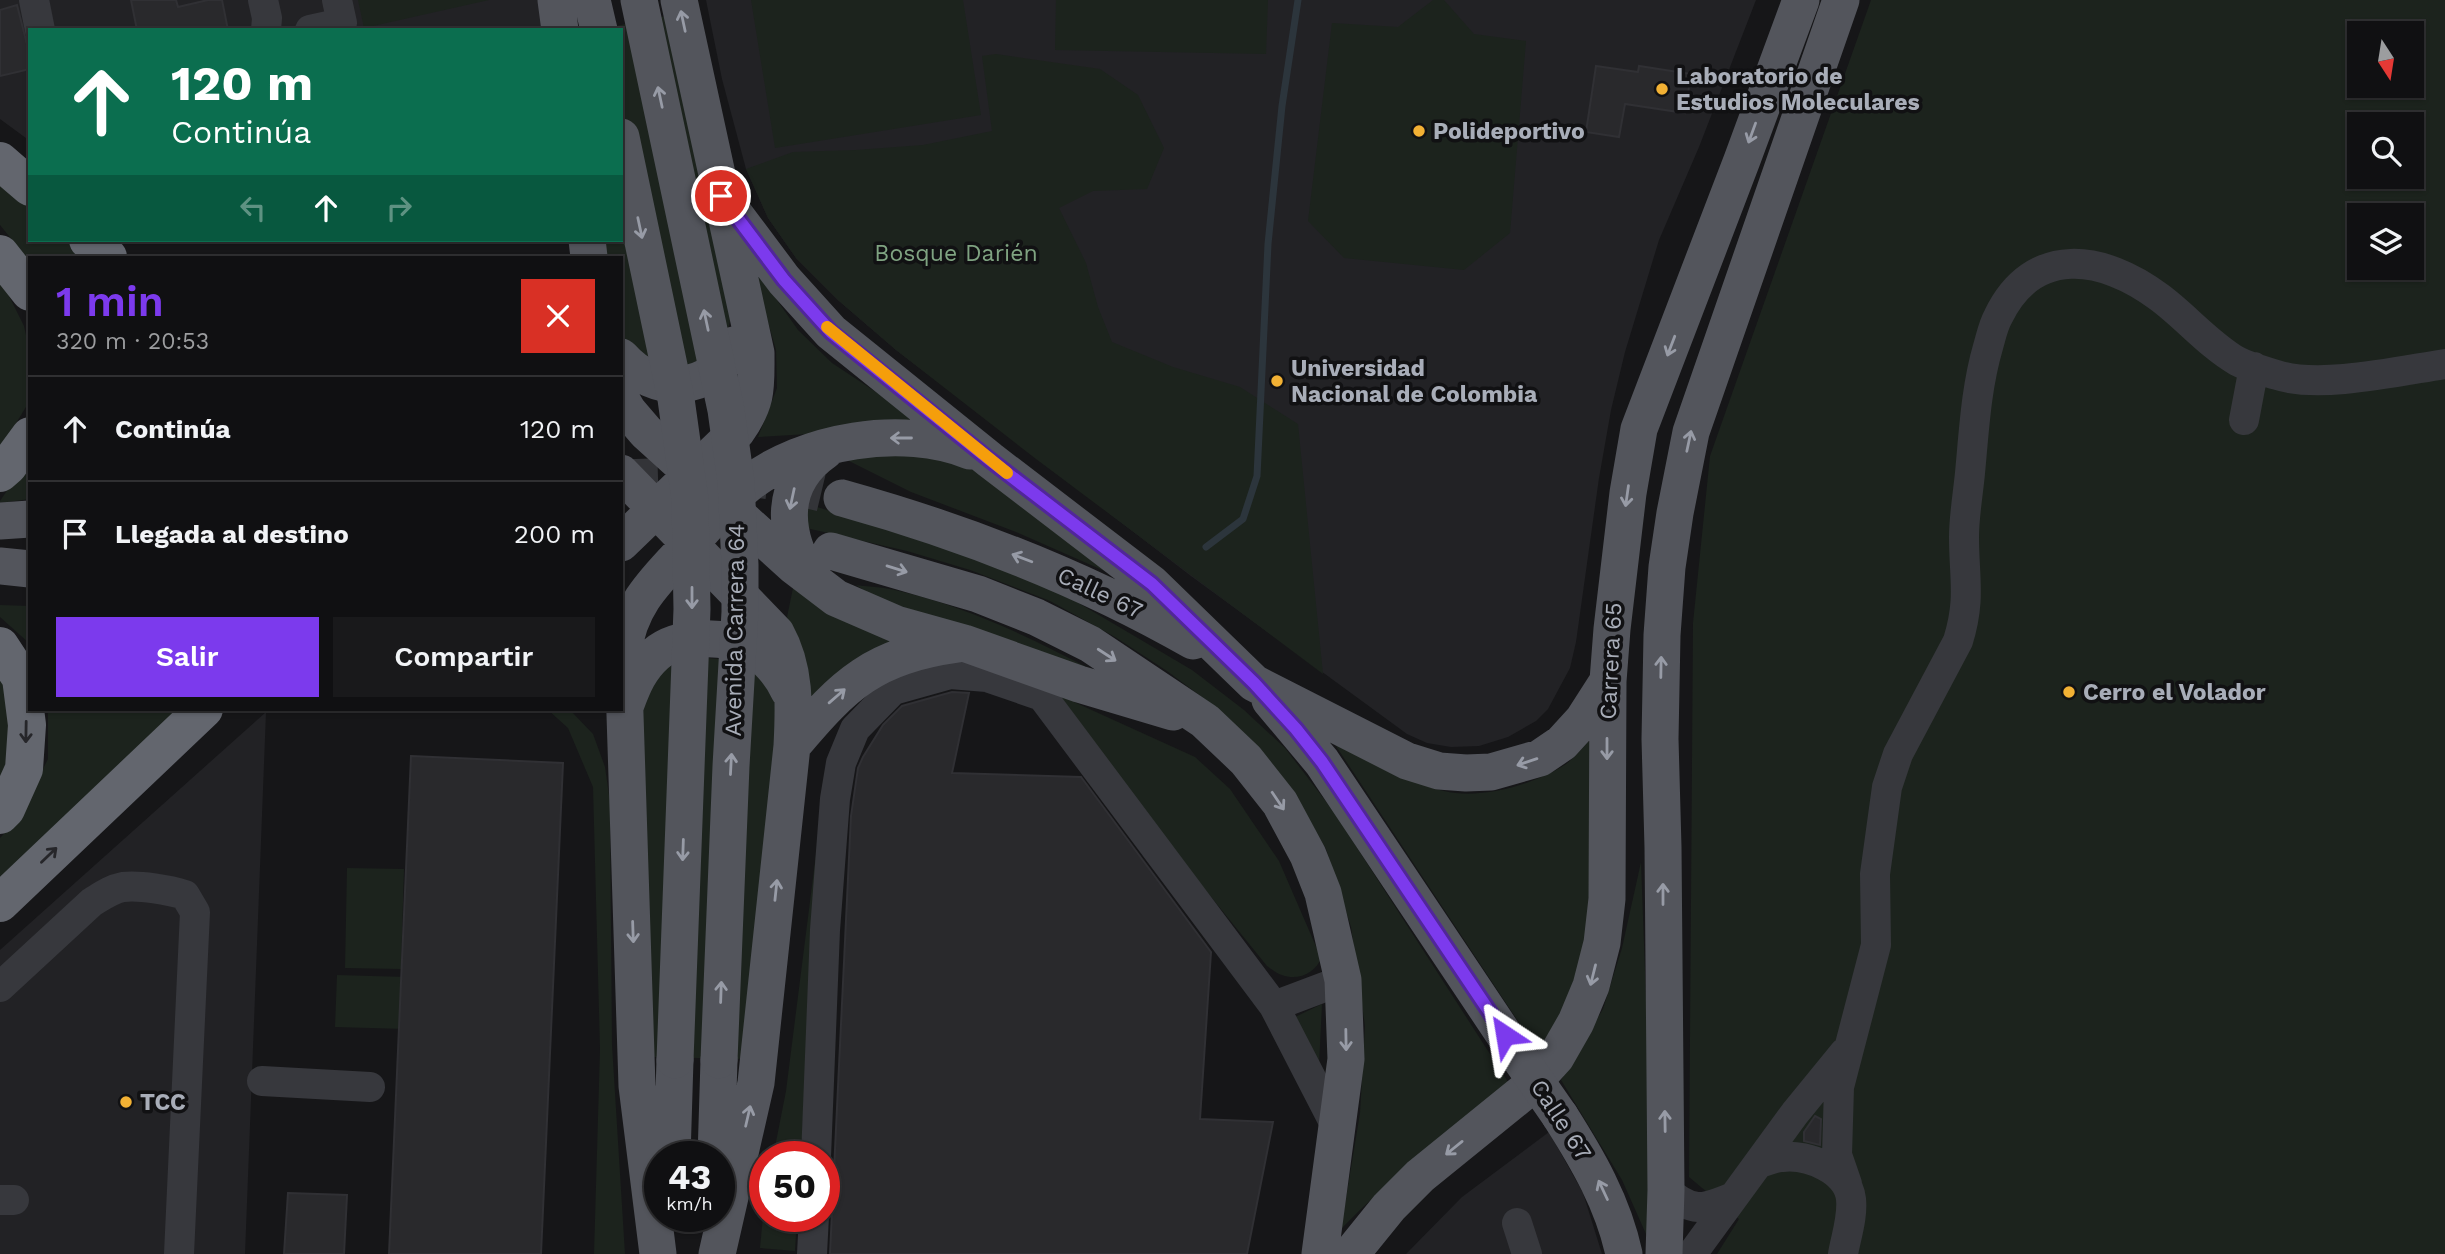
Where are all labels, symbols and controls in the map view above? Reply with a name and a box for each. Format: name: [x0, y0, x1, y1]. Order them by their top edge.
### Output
one-way arrow: [676, 10, 690, 33]
north arrow: [2347, 21, 2424, 98]
map controls: [2347, 21, 2424, 280]
text: 120 m: [171, 54, 313, 112]
icon: ahead: [56, 56, 147, 147]
place label: Laboratorio de Estudios Moleculares: [1676, 63, 1920, 116]
marker: Laboratorio de Estudios Moleculares: [1654, 81, 1670, 97]
one-way arrow: [653, 86, 667, 109]
button: search: [2347, 112, 2424, 189]
text: Continúa: [171, 113, 311, 151]
place label: Polideportivo: [1433, 118, 1585, 145]
one-way arrow: [1745, 122, 1757, 144]
marker: Polideportivo: [1411, 123, 1427, 139]
pin: [691, 166, 751, 226]
icon: arrive: [702, 177, 740, 215]
icon: left: [234, 189, 272, 227]
icon: ahead: [307, 189, 345, 227]
icon: right: [380, 189, 418, 227]
button: layers: [2347, 203, 2424, 280]
one-way arrow: [634, 216, 648, 239]
park label: Bosque Darién: [874, 240, 1038, 267]
text: 1 min: [56, 277, 164, 326]
button: close: [521, 279, 595, 353]
one-way arrow: [699, 309, 713, 332]
text: 320 m · 20:53: [56, 328, 209, 355]
one-way arrow: [1663, 334, 1676, 356]
place label: Universidad Nacional de Colombia: [1291, 355, 1538, 408]
marker: Universidad Nacional de Colombia: [1269, 373, 1285, 389]
icon: ahead: [56, 410, 94, 448]
text: Continúa: [115, 414, 231, 444]
text: 120 m: [520, 414, 595, 444]
one-way arrow: [1683, 430, 1697, 453]
one-way arrow: [890, 431, 913, 445]
one-way arrow: [1621, 485, 1634, 507]
one-way arrow: [784, 487, 798, 510]
icon: arrive: [56, 515, 94, 553]
text: Llegada al destino: [115, 519, 349, 549]
text: 200 m: [514, 519, 595, 549]
street label: Avenida Carrera 64: [720, 523, 750, 737]
one-way arrow: [1011, 551, 1033, 563]
street label: Calle 67: [1053, 562, 1147, 624]
one-way arrow: [886, 564, 908, 577]
one-way arrow: [685, 586, 699, 609]
street label: Carrera 65: [1594, 602, 1628, 720]
button: Salir: [56, 617, 319, 697]
button: Compartir: [333, 617, 595, 697]
one-way arrow: [1097, 647, 1116, 662]
one-way arrow: [1655, 655, 1668, 678]
place label: Cerro el Volador: [2083, 679, 2266, 706]
marker: Cerro el Volador: [2061, 684, 2077, 700]
one-way arrow: [828, 688, 846, 704]
one-way arrow: [19, 720, 32, 743]
one-way arrow: [1600, 738, 1614, 761]
one-way arrow: [725, 754, 738, 776]
one-way arrow: [1517, 757, 1539, 769]
one-way arrow: [1271, 791, 1286, 810]
one-way arrow: [676, 838, 689, 861]
one-way arrow: [40, 847, 57, 864]
one-way arrow: [770, 879, 783, 902]
one-way arrow: [1656, 883, 1670, 906]
one-way arrow: [626, 920, 639, 943]
one-way arrow: [1586, 964, 1599, 986]
one-way arrow: [715, 980, 728, 1003]
position arrow: [1468, 998, 1542, 1072]
one-way arrow: [1339, 1028, 1353, 1051]
street label: Calle 67: [1525, 1075, 1597, 1165]
place label: TCC: [140, 1089, 186, 1116]
marker: TCC: [118, 1094, 134, 1110]
one-way arrow: [742, 1105, 756, 1128]
one-way arrow: [1658, 1110, 1672, 1133]
one-way arrow: [1445, 1140, 1463, 1156]
speed limit sign: 50: [749, 1141, 840, 1232]
text: 43: [668, 1156, 711, 1198]
one-way arrow: [1595, 1179, 1608, 1200]
text: km/h: [666, 1193, 713, 1214]

